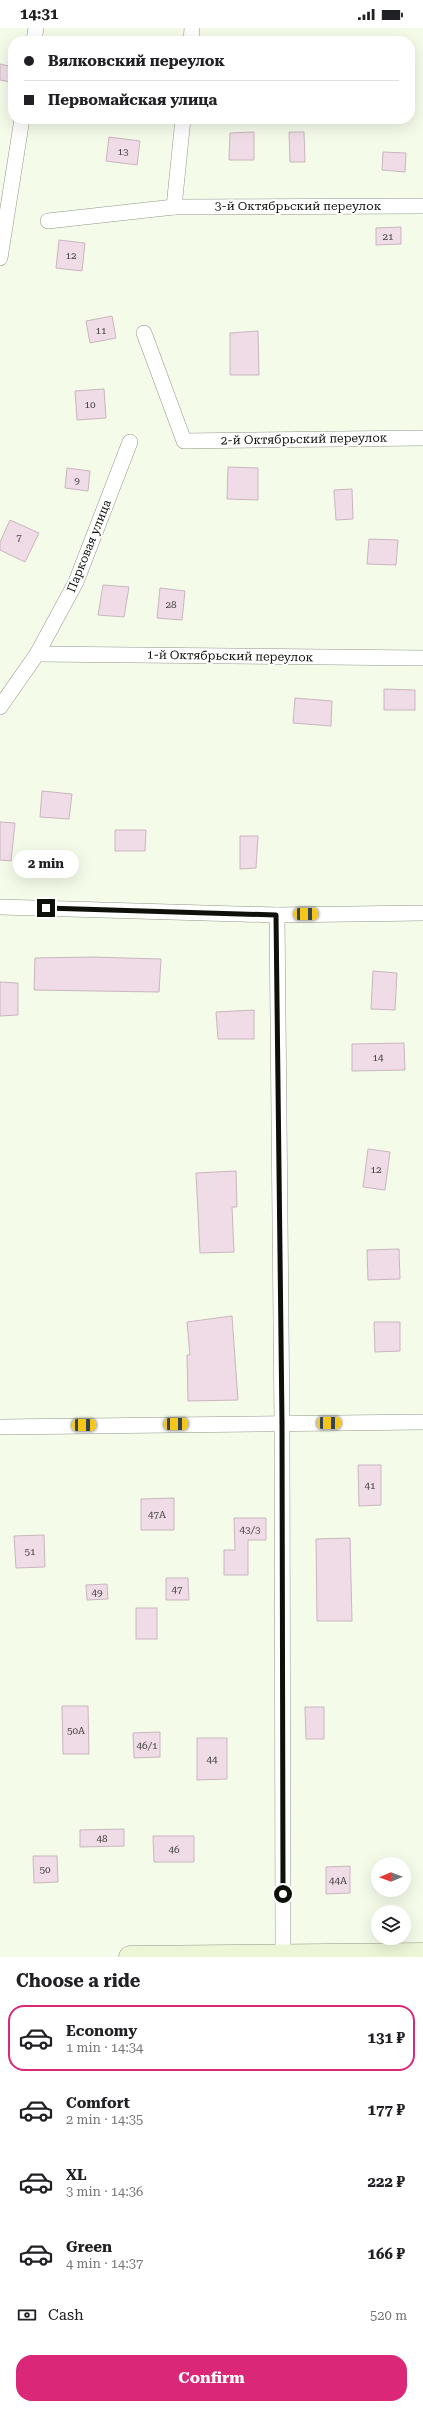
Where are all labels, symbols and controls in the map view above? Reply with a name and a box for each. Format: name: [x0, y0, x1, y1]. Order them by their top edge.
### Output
text: 14:31: [20, 5, 58, 23]
text: Вялковский переулок: [48, 52, 225, 70]
text: Первомайская улица: [48, 91, 217, 109]
house number: 13: [117, 146, 129, 157]
street label: 3-й Октябрьский переулок: [215, 199, 382, 213]
house number: 21: [382, 231, 394, 242]
house number: 12: [65, 250, 77, 261]
house number: 11: [95, 325, 107, 336]
house number: 10: [84, 399, 96, 410]
street label: 2-й Октябрьский переулок: [221, 431, 388, 447]
house number: 9: [74, 475, 80, 486]
street label: Парковая улица: [64, 497, 114, 594]
house number: 7: [16, 532, 22, 543]
house number: 28: [165, 599, 177, 610]
street label: 1-й Октябрьский переулок: [147, 648, 314, 664]
callout: 2 min: [13, 850, 79, 878]
text: 2 min: [28, 856, 64, 871]
route end: [37, 899, 55, 917]
car: [294, 908, 318, 920]
house number: 14: [372, 1052, 384, 1063]
house number: 12: [370, 1164, 382, 1175]
car: [317, 1417, 341, 1429]
car: [164, 1418, 188, 1430]
car: [72, 1419, 96, 1431]
house number: 41: [364, 1480, 376, 1491]
house number: 47А: [148, 1509, 166, 1520]
house number: 43/3: [240, 1524, 261, 1535]
house number: 51: [24, 1546, 36, 1557]
house number: 47: [171, 1584, 183, 1595]
house number: 49: [91, 1587, 103, 1598]
house number: 50А: [67, 1725, 85, 1736]
house number: 46/1: [137, 1740, 158, 1751]
house number: 44: [206, 1754, 218, 1765]
house number: 48: [96, 1833, 108, 1844]
house number: 46: [168, 1844, 180, 1855]
north arrow: [371, 1857, 411, 1897]
map controls: [371, 1857, 411, 1945]
house number: 50: [39, 1864, 51, 1875]
house number: 44А: [329, 1875, 347, 1886]
route start: [274, 1885, 292, 1903]
button: layers: [371, 1905, 411, 1945]
text: Choose a ride: [16, 1970, 140, 1991]
icon: car: [18, 2020, 54, 2056]
text: Economy: [66, 2022, 137, 2040]
text: 131 ₽: [368, 2029, 405, 2047]
text: 1 min · 14:34: [66, 2040, 143, 2055]
icon: car: [18, 2092, 54, 2128]
text: Comfort: [66, 2094, 130, 2112]
text: 177 ₽: [368, 2101, 405, 2119]
text: 2 min · 14:35: [66, 2112, 143, 2127]
icon: car: [18, 2164, 54, 2200]
text: XL: [66, 2166, 87, 2184]
text: 222 ₽: [368, 2173, 405, 2191]
text: 3 min · 14:36: [66, 2184, 143, 2199]
icon: car: [18, 2236, 54, 2272]
text: Green: [66, 2238, 112, 2256]
text: 166 ₽: [368, 2245, 405, 2263]
text: 4 min · 14:37: [66, 2256, 143, 2271]
icon: cash: [16, 2304, 38, 2326]
text: Cash: [48, 2306, 84, 2324]
text: 520 m: [370, 2308, 407, 2323]
button: Confirm: [16, 2355, 407, 2401]

